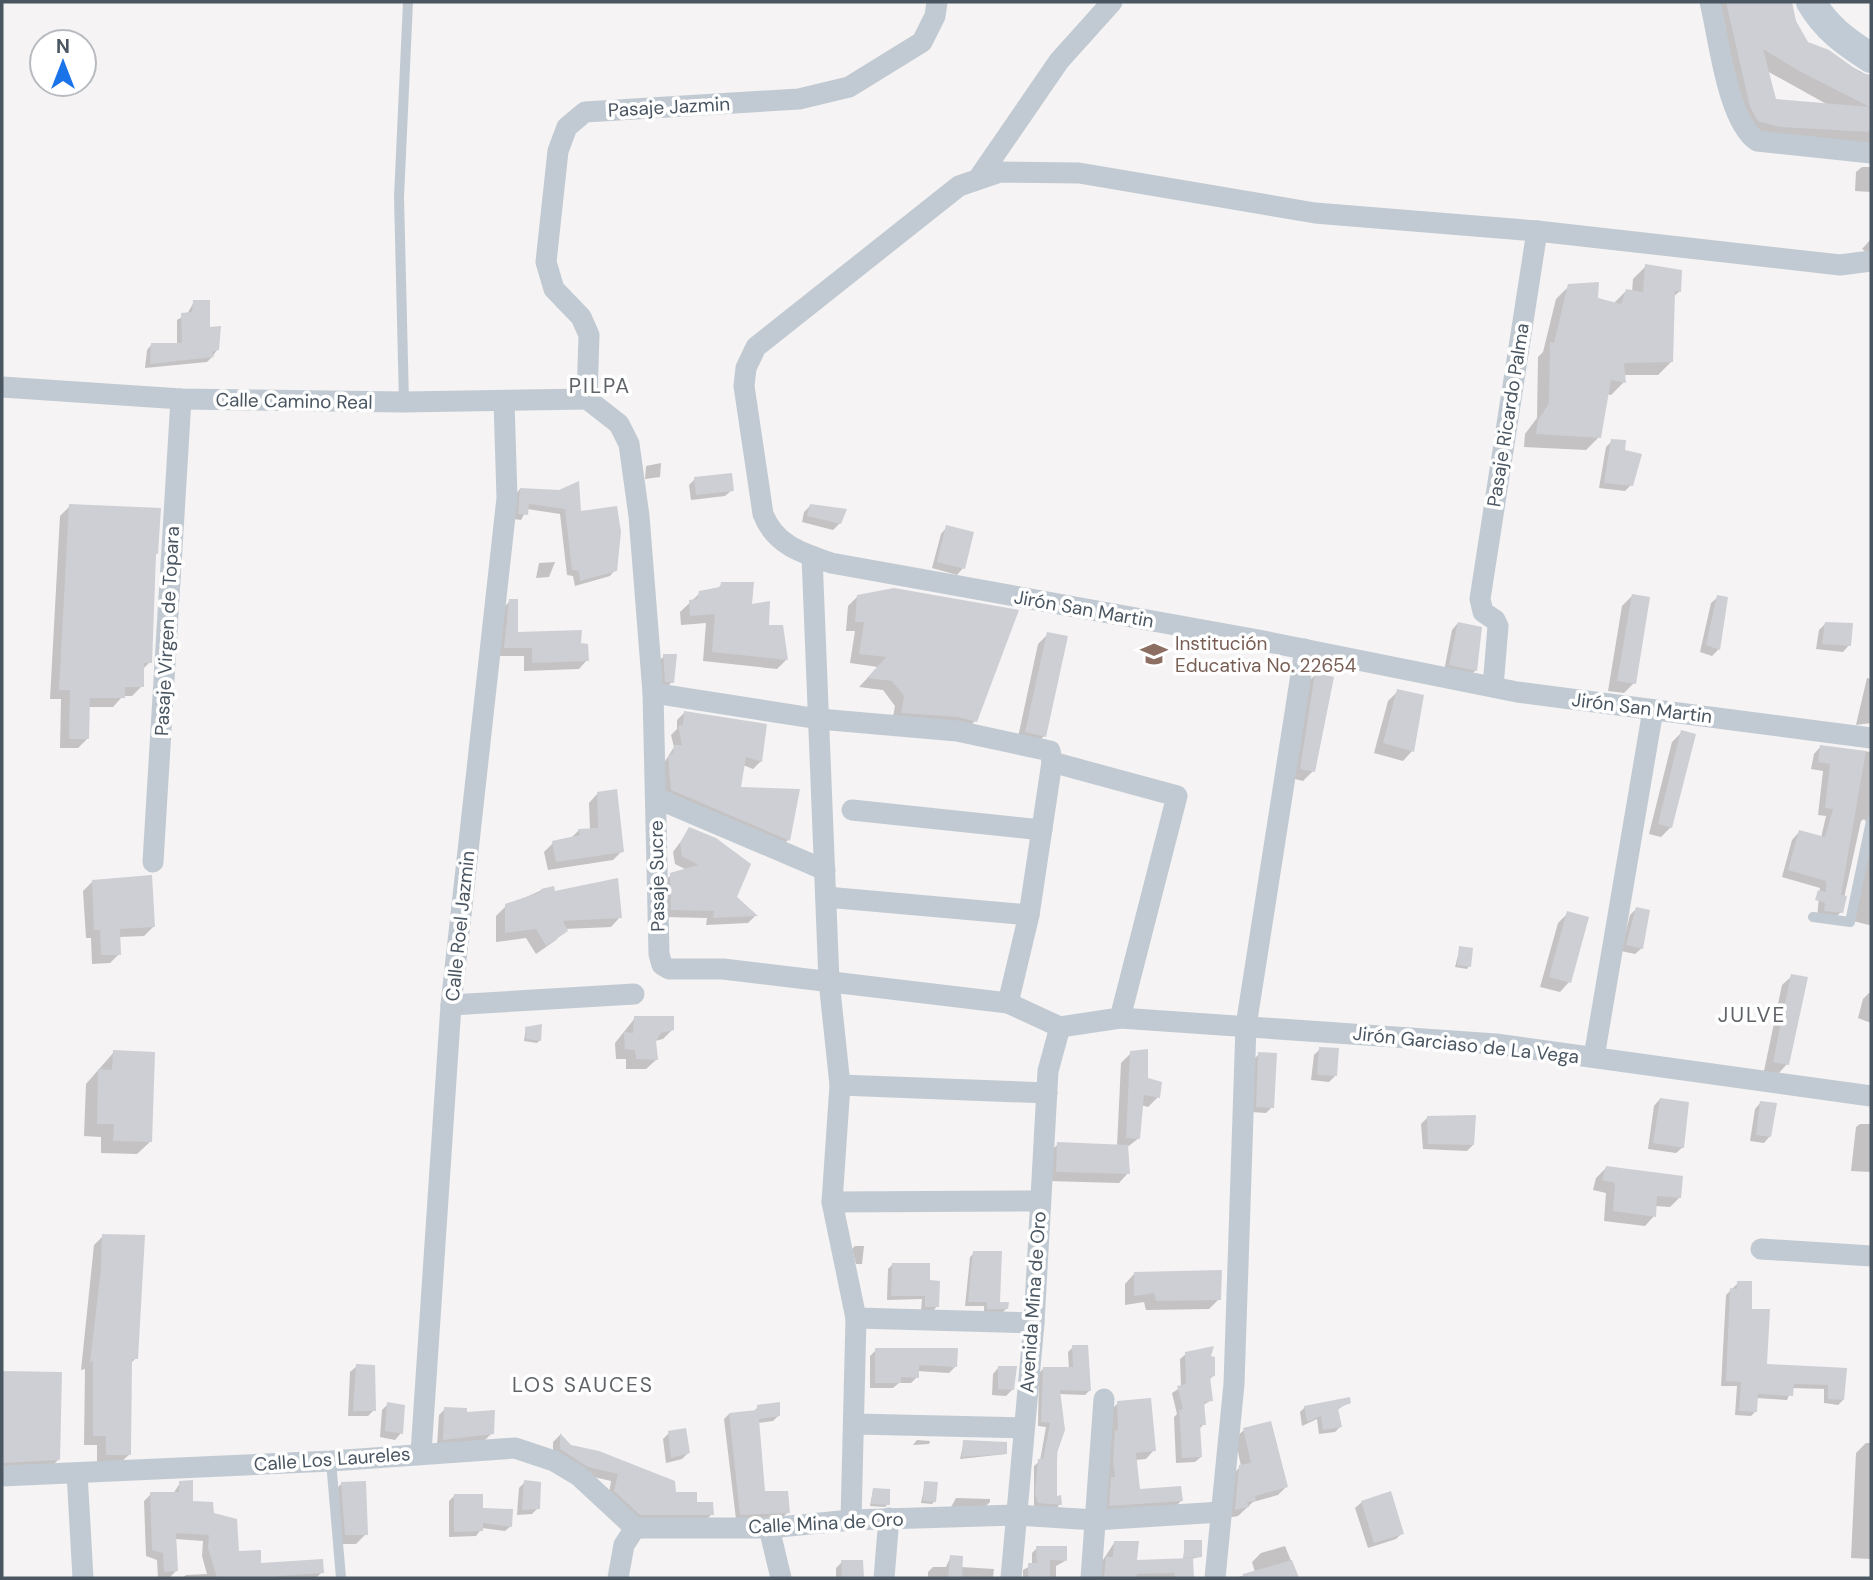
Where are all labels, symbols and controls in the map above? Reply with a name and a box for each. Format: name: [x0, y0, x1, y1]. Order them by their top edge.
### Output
north arrow: [28, 28, 98, 98]
text: N: [56, 34, 70, 59]
street label: Pasaje Jazmin: [607, 91, 731, 123]
street label: Pasaje Ricardo Palma: [1481, 321, 1535, 509]
district label: PILPA: [569, 372, 631, 400]
street label: Calle Camino Real: [215, 387, 373, 415]
street label: Pasaje Virgen de Topara: [149, 526, 185, 736]
street label: Jirón San Martin: [1012, 584, 1156, 634]
place label: Institución Educativa No. 22654: [1175, 631, 1356, 678]
school or university icon: Institución Educativa No. 22654: [1139, 639, 1169, 669]
street label: Jirón San Martin: [1570, 687, 1714, 729]
street label: Pasaje Sucre: [644, 820, 670, 932]
street label: Calle Roel Jazmin: [440, 849, 480, 1003]
district label: JULVE: [1718, 1001, 1786, 1029]
street label: Jirón Garciaso de La Vega: [1352, 1021, 1580, 1069]
street label: Avenida Mina de Oro: [1014, 1210, 1052, 1394]
district label: LOS SAUCES: [512, 1371, 654, 1399]
street label: Calle Los Laureles: [253, 1441, 411, 1477]
street label: Calle Mina de Oro: [748, 1506, 904, 1540]

